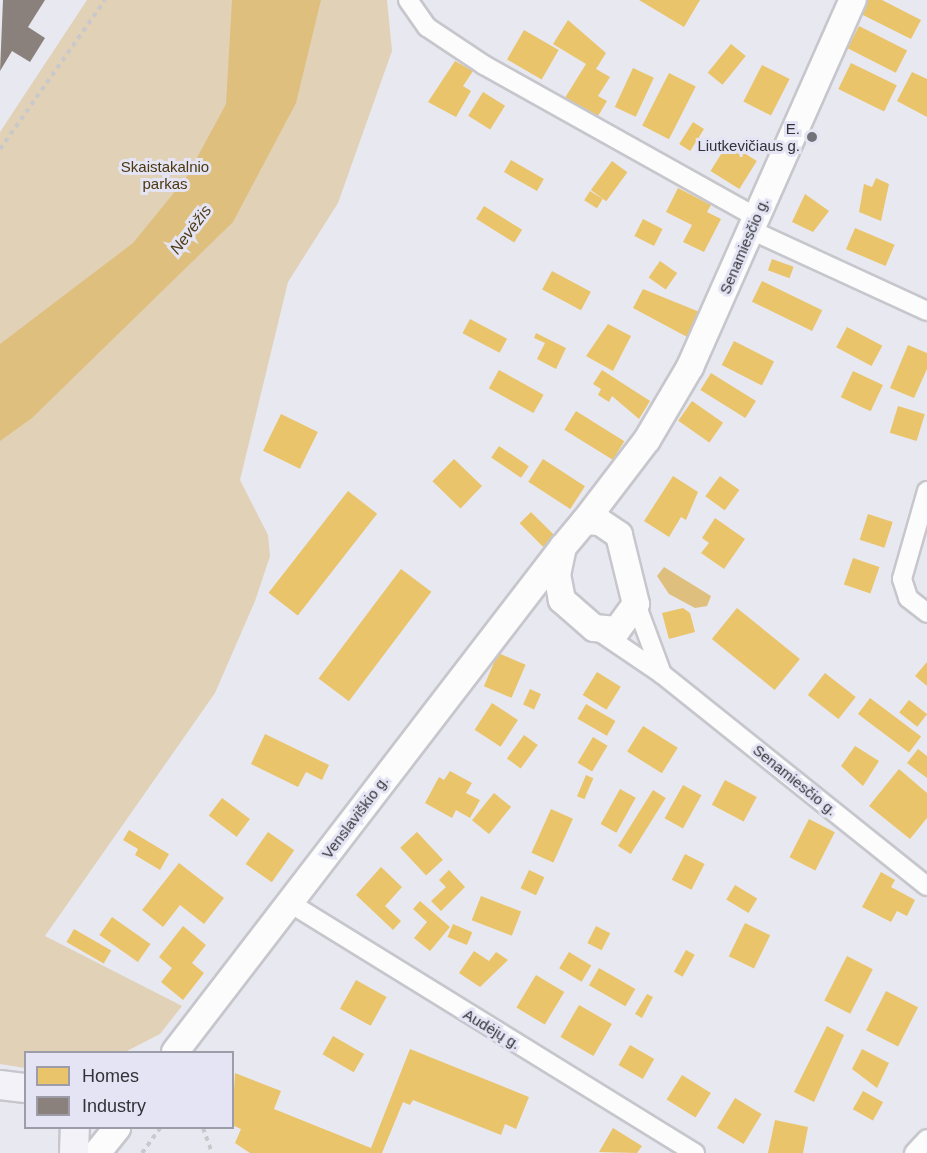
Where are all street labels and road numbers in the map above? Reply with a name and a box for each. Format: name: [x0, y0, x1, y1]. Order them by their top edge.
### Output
street label: Senamiesčio g.: [716, 195, 772, 297]
street label: Senamiesčio g.: [749, 741, 841, 819]
street label: Venslaviškio g.: [318, 772, 392, 862]
street label: Audėjų g.: [460, 1005, 524, 1053]

